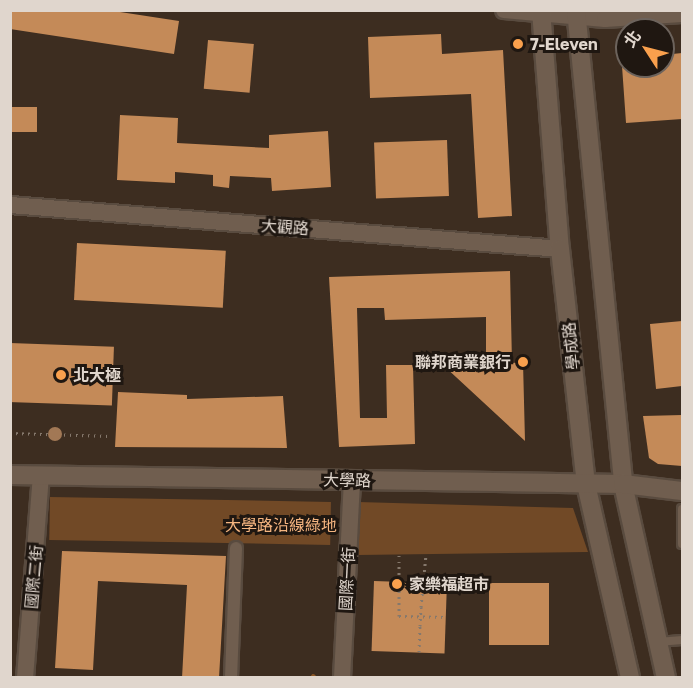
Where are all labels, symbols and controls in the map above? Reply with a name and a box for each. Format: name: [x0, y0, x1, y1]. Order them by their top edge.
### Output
north arrow: [615, 18, 675, 78]
text: 北: [619, 26, 645, 51]
place label: 7-Eleven: [530, 34, 598, 54]
marker: 7-Eleven: [511, 37, 525, 51]
street label: 大觀路: [260, 216, 310, 238]
street label: 學成路: [559, 321, 583, 371]
place label: 聯邦商業銀行: [415, 352, 511, 372]
marker: 聯邦商業銀行: [516, 355, 530, 369]
place label: 北大極: [73, 365, 121, 385]
marker: 北大極: [54, 368, 68, 382]
street label: 大學路: [323, 470, 371, 490]
park label: 大學路沿線綠地: [225, 515, 337, 535]
street label: 國際二街: [22, 544, 46, 610]
street label: 國際一街: [336, 547, 358, 611]
place label: 家樂福超市: [409, 574, 489, 594]
marker: 家樂福超市: [390, 577, 404, 591]

